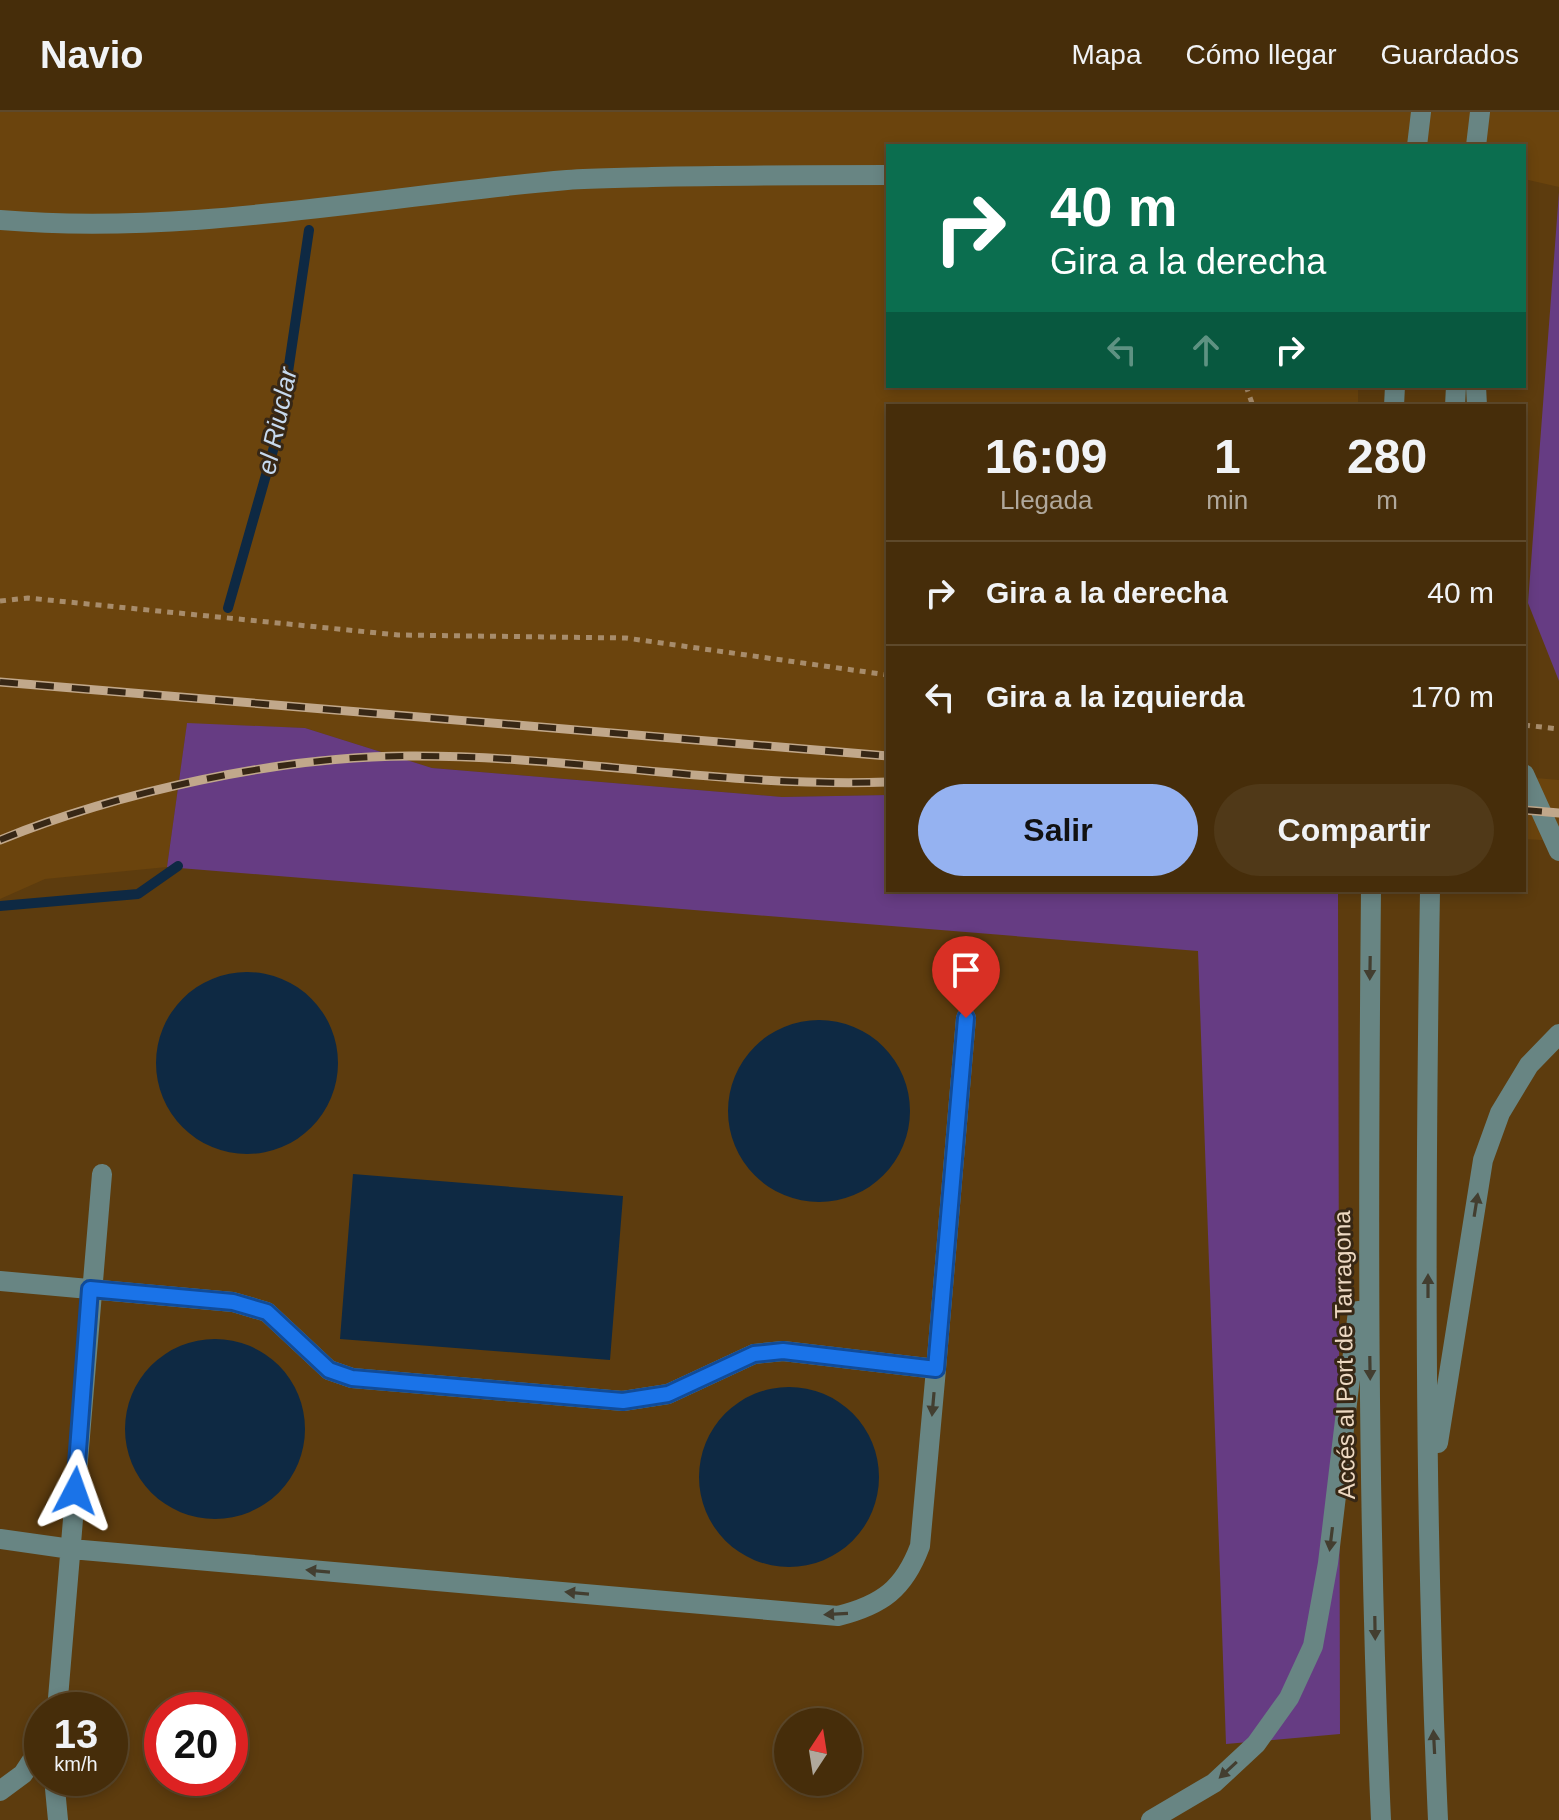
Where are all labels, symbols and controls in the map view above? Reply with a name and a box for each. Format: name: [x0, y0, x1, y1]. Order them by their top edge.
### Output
text: Navio: [40, 34, 143, 76]
text: Mapa: [1071, 39, 1142, 70]
text: Cómo llegar: [1186, 39, 1336, 70]
text: Guardados: [1380, 39, 1519, 70]
text: 40 m: [1050, 175, 1178, 238]
icon: right: [918, 176, 1022, 280]
text: Gira a la derecha: [1050, 241, 1326, 282]
icon: left: [1100, 328, 1144, 372]
icon: ahead: [1184, 328, 1228, 372]
icon: right: [1268, 328, 1312, 372]
water label: el Riuclar: [251, 364, 303, 477]
text: 16:09: [985, 430, 1108, 483]
text: 1: [1214, 430, 1241, 483]
text: 280: [1347, 430, 1427, 483]
text: Llegada: [1000, 485, 1092, 515]
text: min: [1206, 485, 1248, 515]
text: m: [1376, 485, 1398, 515]
icon: right: [918, 571, 962, 615]
text: Gira a la derecha: [986, 576, 1228, 609]
text: 40 m: [1427, 576, 1494, 609]
icon: left: [918, 675, 962, 719]
text: Gira a la izquierda: [986, 680, 1244, 713]
text: 170 m: [1411, 680, 1494, 713]
button: Salir: [918, 784, 1198, 876]
button: Compartir: [1214, 784, 1494, 876]
pin: [932, 936, 1000, 1018]
icon: arrive: [944, 948, 988, 992]
one-way arrow: [1364, 956, 1376, 981]
one-way arrow: [1470, 1192, 1482, 1217]
street label: Accés al Port de Tarragona: [1328, 1210, 1360, 1500]
one-way arrow: [1422, 1273, 1434, 1298]
one-way arrow: [1363, 1356, 1376, 1381]
one-way arrow: [926, 1392, 939, 1417]
position arrow: [33, 1449, 117, 1533]
one-way arrow: [1324, 1527, 1337, 1552]
one-way arrow: [305, 1564, 330, 1577]
one-way arrow: [564, 1587, 589, 1600]
one-way arrow: [822, 1608, 848, 1621]
one-way arrow: [1368, 1616, 1381, 1641]
speed limit sign: 20: [144, 1692, 248, 1796]
north arrow: [774, 1708, 862, 1796]
map controls: [774, 1708, 862, 1796]
text: 13: [54, 1712, 98, 1756]
one-way arrow: [1427, 1729, 1440, 1754]
text: km/h: [54, 1753, 98, 1775]
one-way arrow: [1219, 1760, 1238, 1779]

